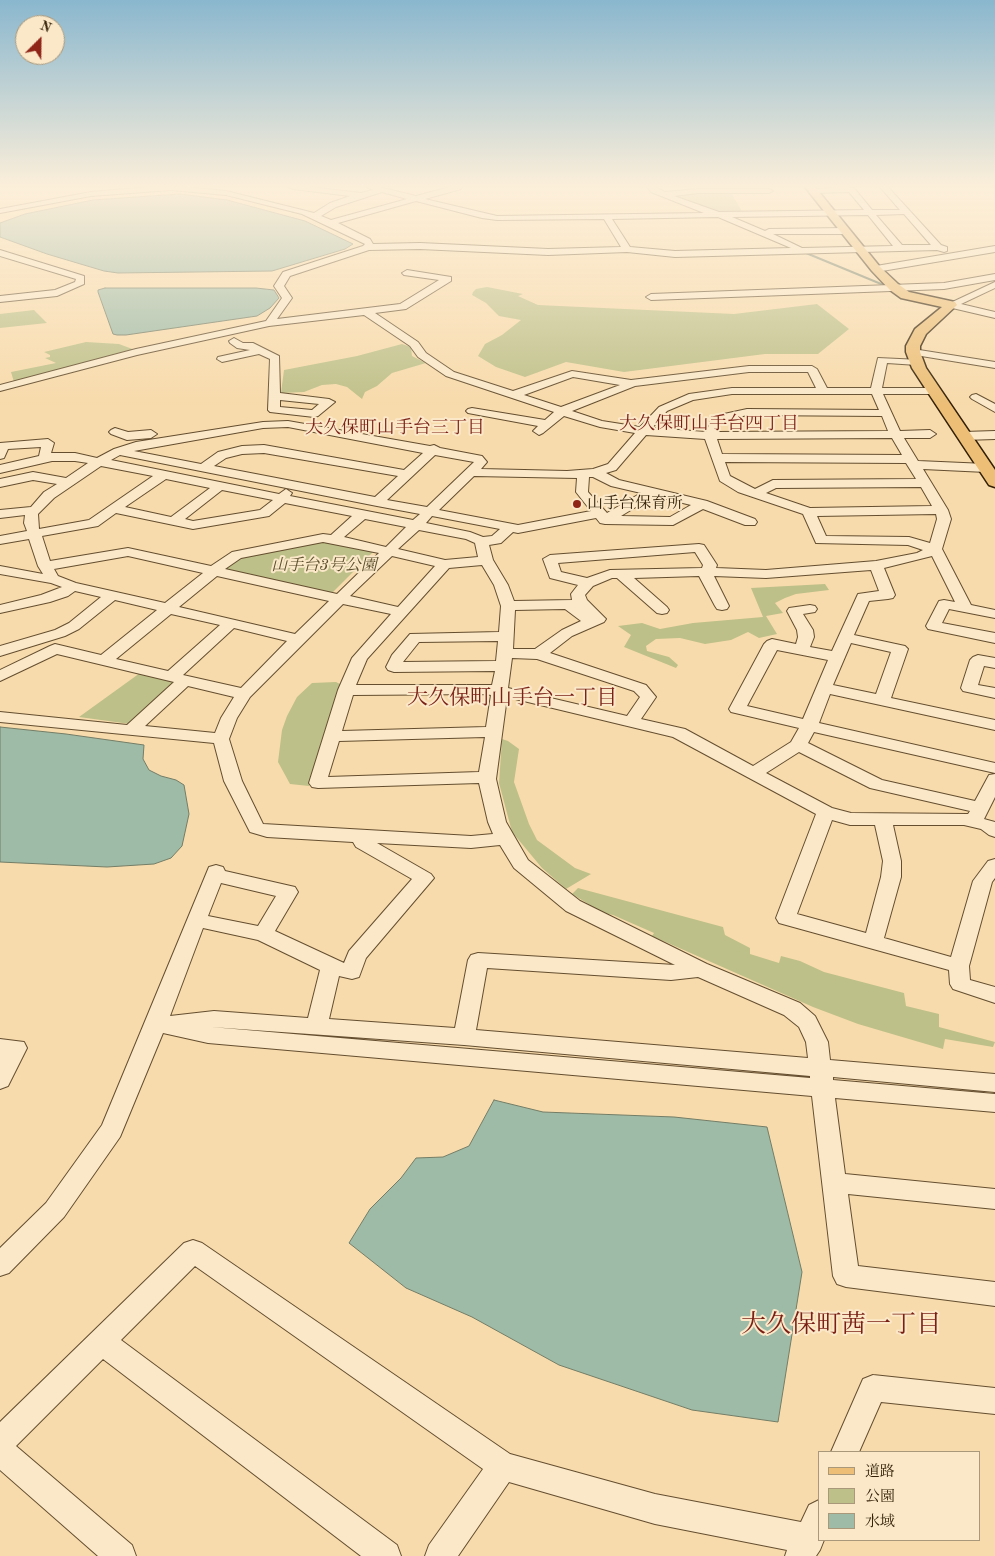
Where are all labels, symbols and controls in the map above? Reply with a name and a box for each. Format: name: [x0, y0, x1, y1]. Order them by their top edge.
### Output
north arrow: [15, 15, 65, 65]
text: N: [38, 19, 53, 36]
district label: 大久保町山手台四丁目: [619, 413, 799, 435]
district label: 大久保町山手台三丁目: [305, 417, 485, 439]
place label: 山手台保育所: [587, 494, 683, 514]
marker: 山手台保育所: [571, 498, 583, 510]
park label: 山手台3号公園: [271, 556, 377, 576]
district label: 大久保町山手台一丁目: [407, 685, 617, 711]
district label: 大久保町茜一丁目: [741, 1310, 941, 1340]
legend: [818, 1451, 980, 1541]
text: 道路: [865, 1465, 895, 1480]
text: 公園: [865, 1490, 895, 1505]
text: 水域: [865, 1515, 895, 1530]

